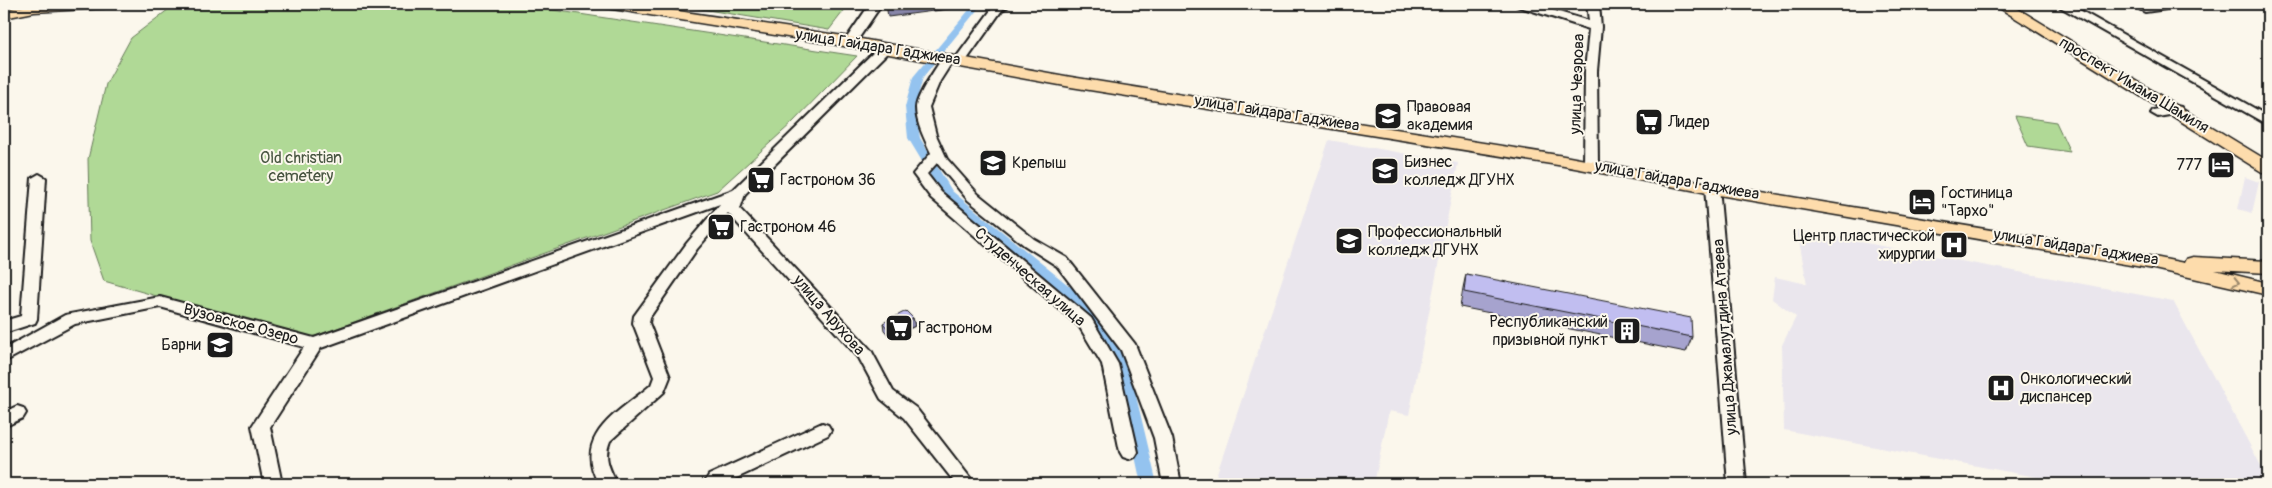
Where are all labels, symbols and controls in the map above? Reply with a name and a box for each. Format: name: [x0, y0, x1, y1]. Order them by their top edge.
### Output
street label: улица Гайдара Гаджиева: [793, 24, 962, 70]
street label: проспект Имама Шамиля: [2055, 32, 2213, 138]
street label: улица Чеэрова: [1565, 33, 1589, 136]
street label: улица Гайдара Гаджиева: [1192, 90, 1361, 136]
place label: Правовая академия: [1407, 97, 1473, 135]
school or university icon: Правовая академия: [1373, 101, 1403, 131]
supermarket icon: Лидер: [1634, 107, 1664, 137]
place label: Лидер: [1667, 112, 1710, 132]
park label: Old сhristian cemetery: [260, 148, 342, 186]
school or university icon: Крепыш: [978, 148, 1008, 178]
hotel icon: 777: [2206, 150, 2236, 180]
place label: Бизнес колледж ДГУНХ: [1404, 152, 1515, 190]
place label: Крепыш: [1012, 153, 1066, 173]
street label: улица Гайдара Гаджиева: [1592, 155, 1761, 204]
place label: 777: [2177, 155, 2203, 175]
school or university icon: Бизнес колледж ДГУНХ: [1370, 156, 1400, 186]
supermarket icon: Гастроном 36: [746, 165, 776, 195]
place label: Гастроном 36: [780, 170, 876, 190]
place label: Гостиница "Тархо": [1941, 183, 2013, 221]
hotel icon: Гостиница "Тархо": [1907, 187, 1937, 217]
supermarket icon: Гастроном 46: [706, 212, 736, 242]
place label: Гастроном 46: [740, 217, 836, 237]
place label: Профессиональный колледж ДГУНХ: [1368, 222, 1502, 260]
street label: Студенческая улица: [970, 223, 1090, 331]
street label: улица Гайдара Гаджиева: [1991, 224, 2160, 270]
school or university icon: Профессиональный колледж ДГУНХ: [1334, 226, 1364, 256]
place label: Центр пластической хирургии: [1793, 226, 1935, 264]
hospital icon: Центр пластической хирургии: [1939, 230, 1969, 260]
street label: улица Джамалутдина Атаева: [1708, 238, 1742, 437]
street label: улица Арухова: [788, 270, 869, 359]
one-way arrow: [2232, 276, 2241, 287]
street label: Вузовское Озеро: [181, 299, 301, 349]
place label: Республиканский призывной пункт: [1489, 312, 1608, 350]
supermarket icon: Гастроном: [884, 313, 914, 343]
building icon: Республиканский призывной пункт: [1612, 316, 1642, 346]
place label: Гастроном: [918, 318, 992, 338]
school or university icon: Барни: [205, 330, 235, 360]
place label: Барни: [161, 335, 201, 355]
place label: Онкологический диспансер: [2020, 369, 2132, 407]
hospital icon: Онкологический диспансер: [1986, 373, 2016, 403]

